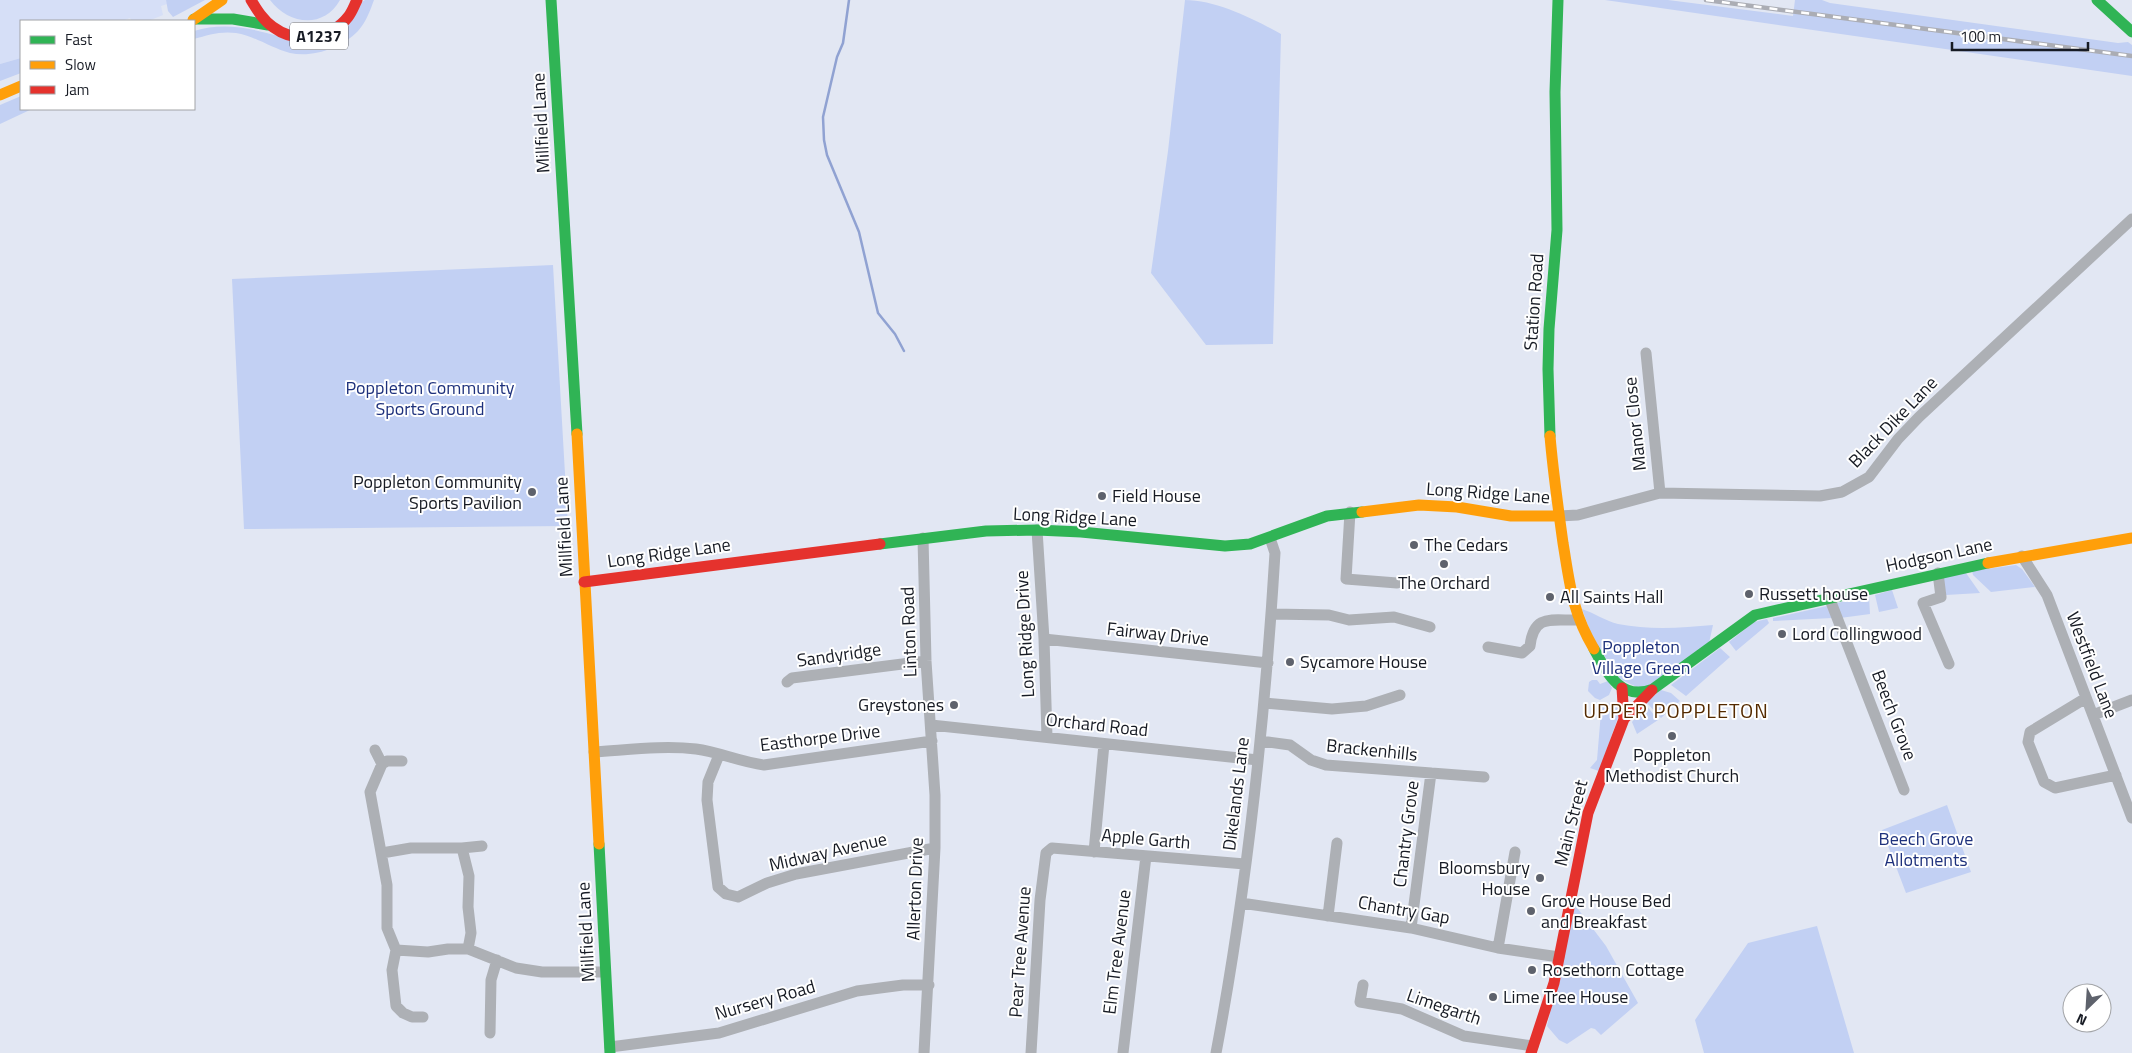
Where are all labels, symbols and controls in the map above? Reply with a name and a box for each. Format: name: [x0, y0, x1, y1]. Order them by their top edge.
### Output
legend: [20, 20, 195, 110]
scale bar: [1952, 20, 2088, 52]
road number: A1237: [290, 22, 348, 50]
text: 100 m: [1960, 25, 2001, 48]
text: Fast: [65, 28, 93, 51]
text: Slow: [65, 53, 96, 76]
street label: Millfield Lane: [524, 72, 557, 174]
text: Jam: [65, 78, 89, 101]
street label: Station Road: [1517, 252, 1550, 351]
street label: Black Dike Lane: [1842, 370, 1943, 474]
park label: Poppleton Community Sports Ground: [345, 374, 515, 422]
street label: Manor Close: [1616, 376, 1653, 472]
place label: Poppleton Community Sports Pavilion: [353, 468, 522, 516]
street label: Long Ridge Lane: [1425, 475, 1551, 510]
street label: Millfield Lane: [547, 476, 580, 578]
place label: Field House: [1112, 482, 1201, 509]
marker: Poppleton Community Sports Pavilion: [526, 486, 538, 498]
marker: Field House: [1096, 490, 1108, 502]
street label: Long Ridge Lane: [1012, 500, 1138, 533]
street label: Long Ridge Lane: [606, 530, 732, 575]
street label: Hodgson Lane: [1883, 530, 1995, 579]
place label: The Cedars: [1424, 531, 1508, 558]
marker: The Cedars: [1408, 539, 1420, 551]
marker: The Orchard: [1438, 558, 1450, 570]
place label: The Orchard: [1398, 569, 1490, 596]
street label: Long Ridge Drive: [1008, 570, 1041, 698]
place label: Russett house: [1759, 580, 1868, 607]
place label: All Saints Hall: [1560, 583, 1663, 610]
street label: Linton Road: [893, 586, 924, 678]
marker: Russett house: [1743, 588, 1755, 600]
marker: All Saints Hall: [1544, 591, 1556, 603]
street label: Westfield Lane: [2060, 608, 2125, 722]
street label: Fairway Drive: [1106, 615, 1211, 652]
place label: Lord Collingwood: [1792, 620, 1922, 647]
marker: Lord Collingwood: [1776, 628, 1788, 640]
park label: Poppleton Village Green: [1591, 633, 1691, 681]
street label: Sandyridge: [795, 635, 883, 674]
place label: Sycamore House: [1300, 648, 1427, 675]
marker: Sycamore House: [1284, 656, 1296, 668]
street label: Beech Grove: [1865, 666, 1924, 764]
place label: Greystones: [858, 691, 944, 718]
district label: UPPER POPPLETON: [1583, 695, 1769, 726]
marker: Greystones: [948, 699, 960, 711]
street label: Orchard Road: [1044, 706, 1150, 743]
street label: Easthorpe Drive: [758, 717, 882, 758]
marker: Poppleton Methodist Church: [1666, 730, 1678, 742]
street label: Brackenhills: [1325, 731, 1419, 768]
street label: Dikelands Lane: [1215, 736, 1256, 852]
place label: Poppleton Methodist Church: [1605, 741, 1739, 789]
street label: Main Street: [1547, 776, 1594, 869]
street label: Chantry Grove: [1386, 779, 1425, 889]
street label: Apple Garth: [1100, 821, 1192, 856]
street label: Midway Avenue: [766, 825, 889, 878]
park label: Beech Grove Allotments: [1879, 825, 1973, 873]
street label: Allerton Drive: [899, 837, 930, 941]
place label: Bloomsbury House: [1438, 854, 1530, 902]
marker: Bloomsbury House: [1534, 872, 1546, 884]
street label: Millfield Lane: [569, 881, 602, 983]
street label: Pear Tree Avenue: [1001, 886, 1038, 1018]
place label: Grove House Bed and Breakfast: [1541, 887, 1671, 935]
street label: Elm Tree Avenue: [1095, 888, 1138, 1016]
street label: Chantry Gap: [1356, 888, 1452, 931]
marker: Grove House Bed and Breakfast: [1525, 905, 1537, 917]
place label: Rosethorn Cottage: [1542, 956, 1684, 983]
marker: Rosethorn Cottage: [1526, 964, 1538, 976]
street label: Nursery Road: [712, 972, 818, 1027]
street label: Limegarth: [1403, 981, 1485, 1032]
place label: Lime Tree House: [1503, 983, 1628, 1010]
north arrow: [2062, 983, 2112, 1033]
marker: Lime Tree House: [1487, 991, 1499, 1003]
text: N: [2072, 1009, 2090, 1032]

